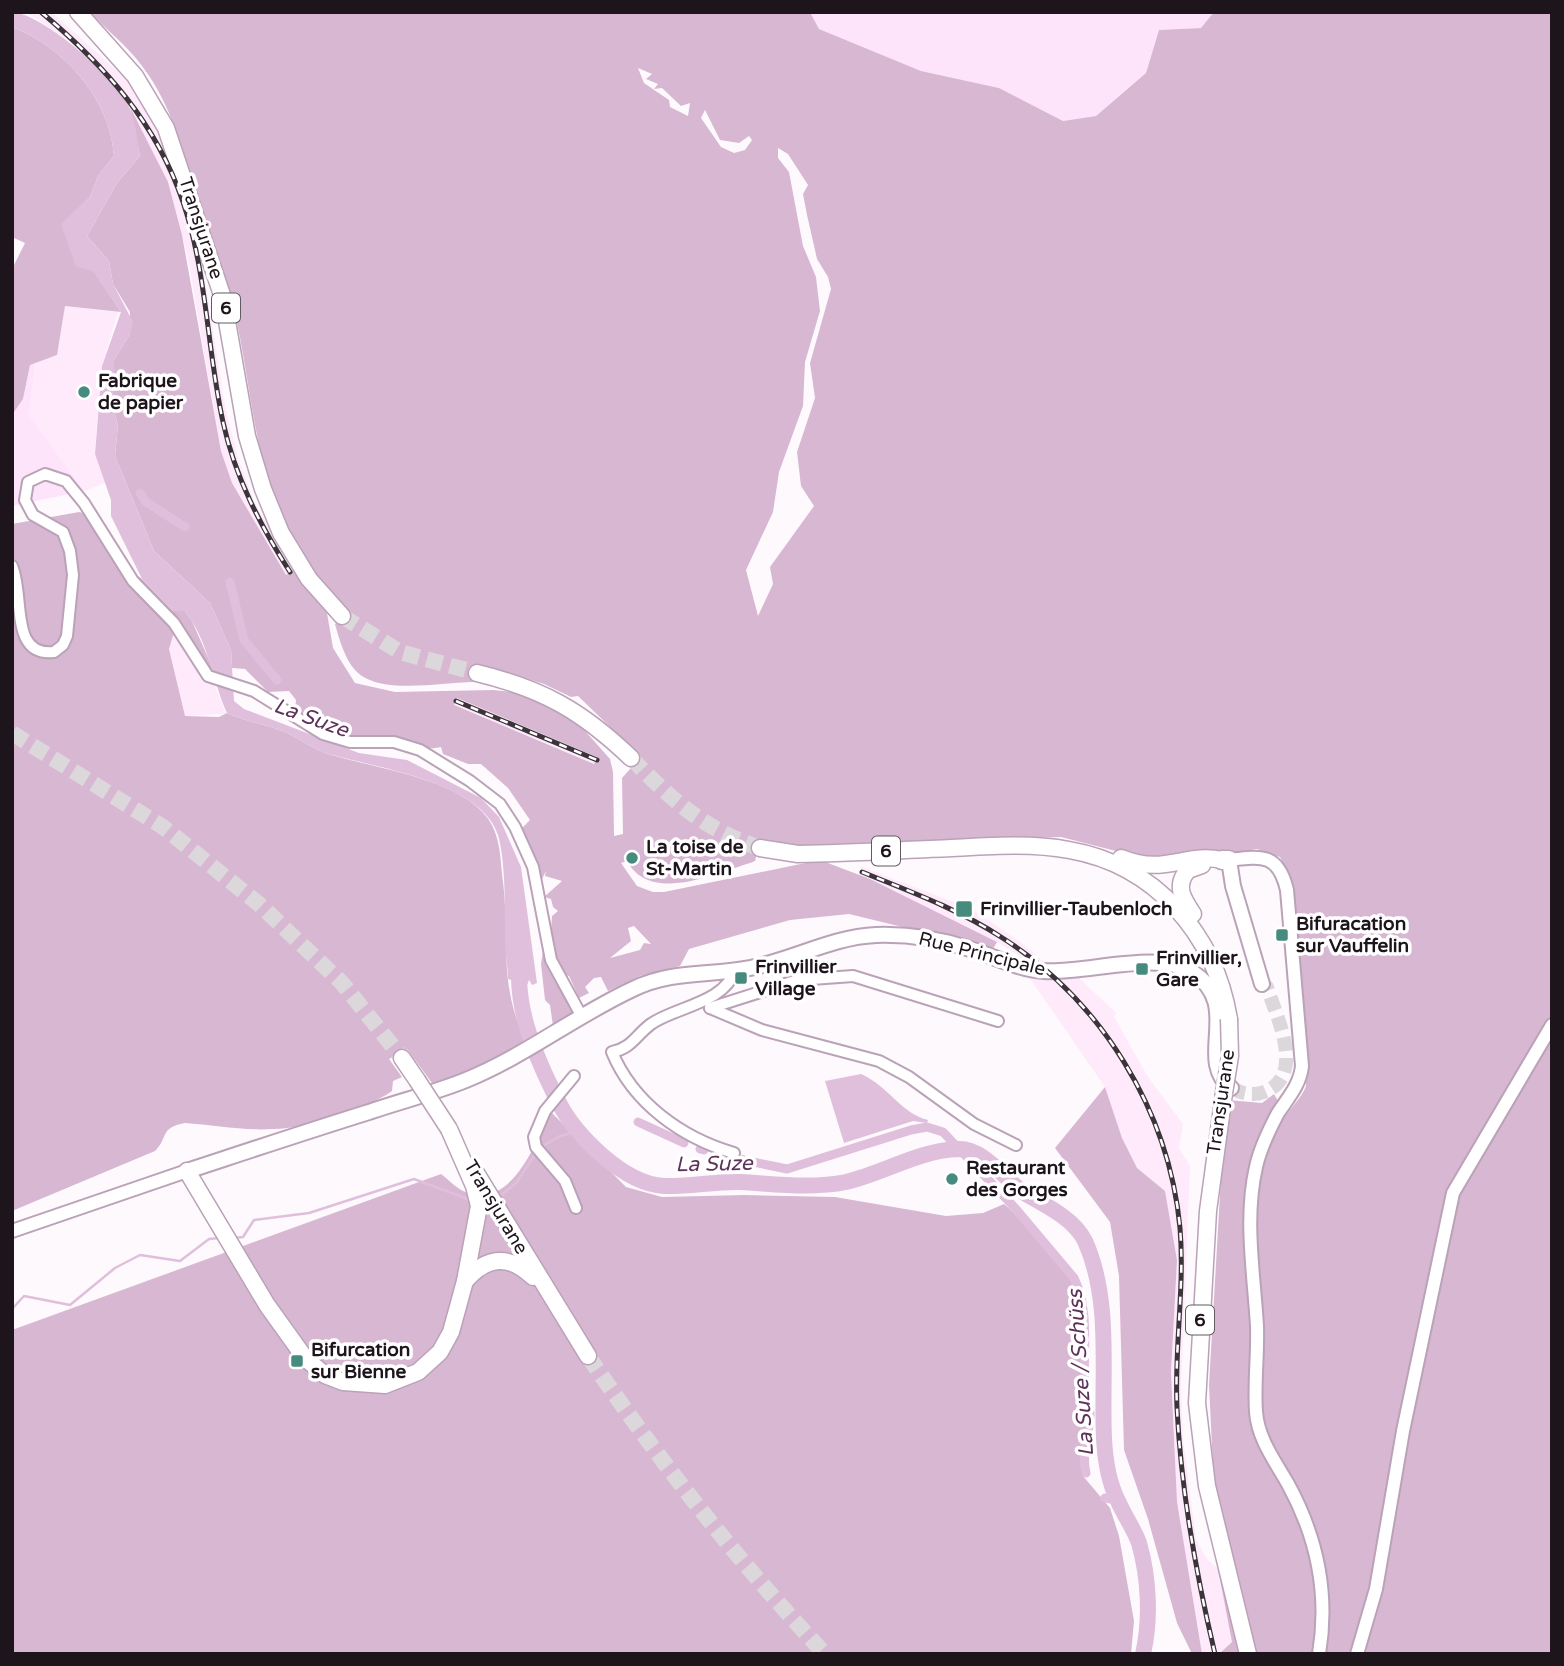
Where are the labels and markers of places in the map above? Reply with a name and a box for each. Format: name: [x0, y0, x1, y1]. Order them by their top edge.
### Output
place label: Fabrique de papier: [98, 370, 184, 415]
marker: Fabrique de papier: [76, 384, 92, 400]
place label: La toise de St-Martin: [646, 836, 744, 880]
marker: La toise de St-Martin: [624, 850, 640, 866]
place label: Frinvillier-Taubenloch: [980, 898, 1173, 920]
marker: Frinvillier-Taubenloch: [954, 899, 974, 919]
place label: Bifuracation sur Vauffelin: [1296, 913, 1409, 957]
marker: Bifuracation sur Vauffelin: [1274, 927, 1290, 943]
place label: Frinvillier, Gare: [1156, 947, 1242, 991]
place label: Frinvillier Village: [755, 956, 837, 1001]
marker: Frinvillier, Gare: [1134, 961, 1150, 977]
marker: Frinvillier Village: [733, 970, 749, 986]
place label: Restaurant des Gorges: [966, 1157, 1068, 1202]
marker: Restaurant des Gorges: [944, 1171, 960, 1187]
place label: Bifurcation sur Bienne: [311, 1339, 410, 1383]
marker: Bifurcation sur Bienne: [289, 1353, 305, 1369]

